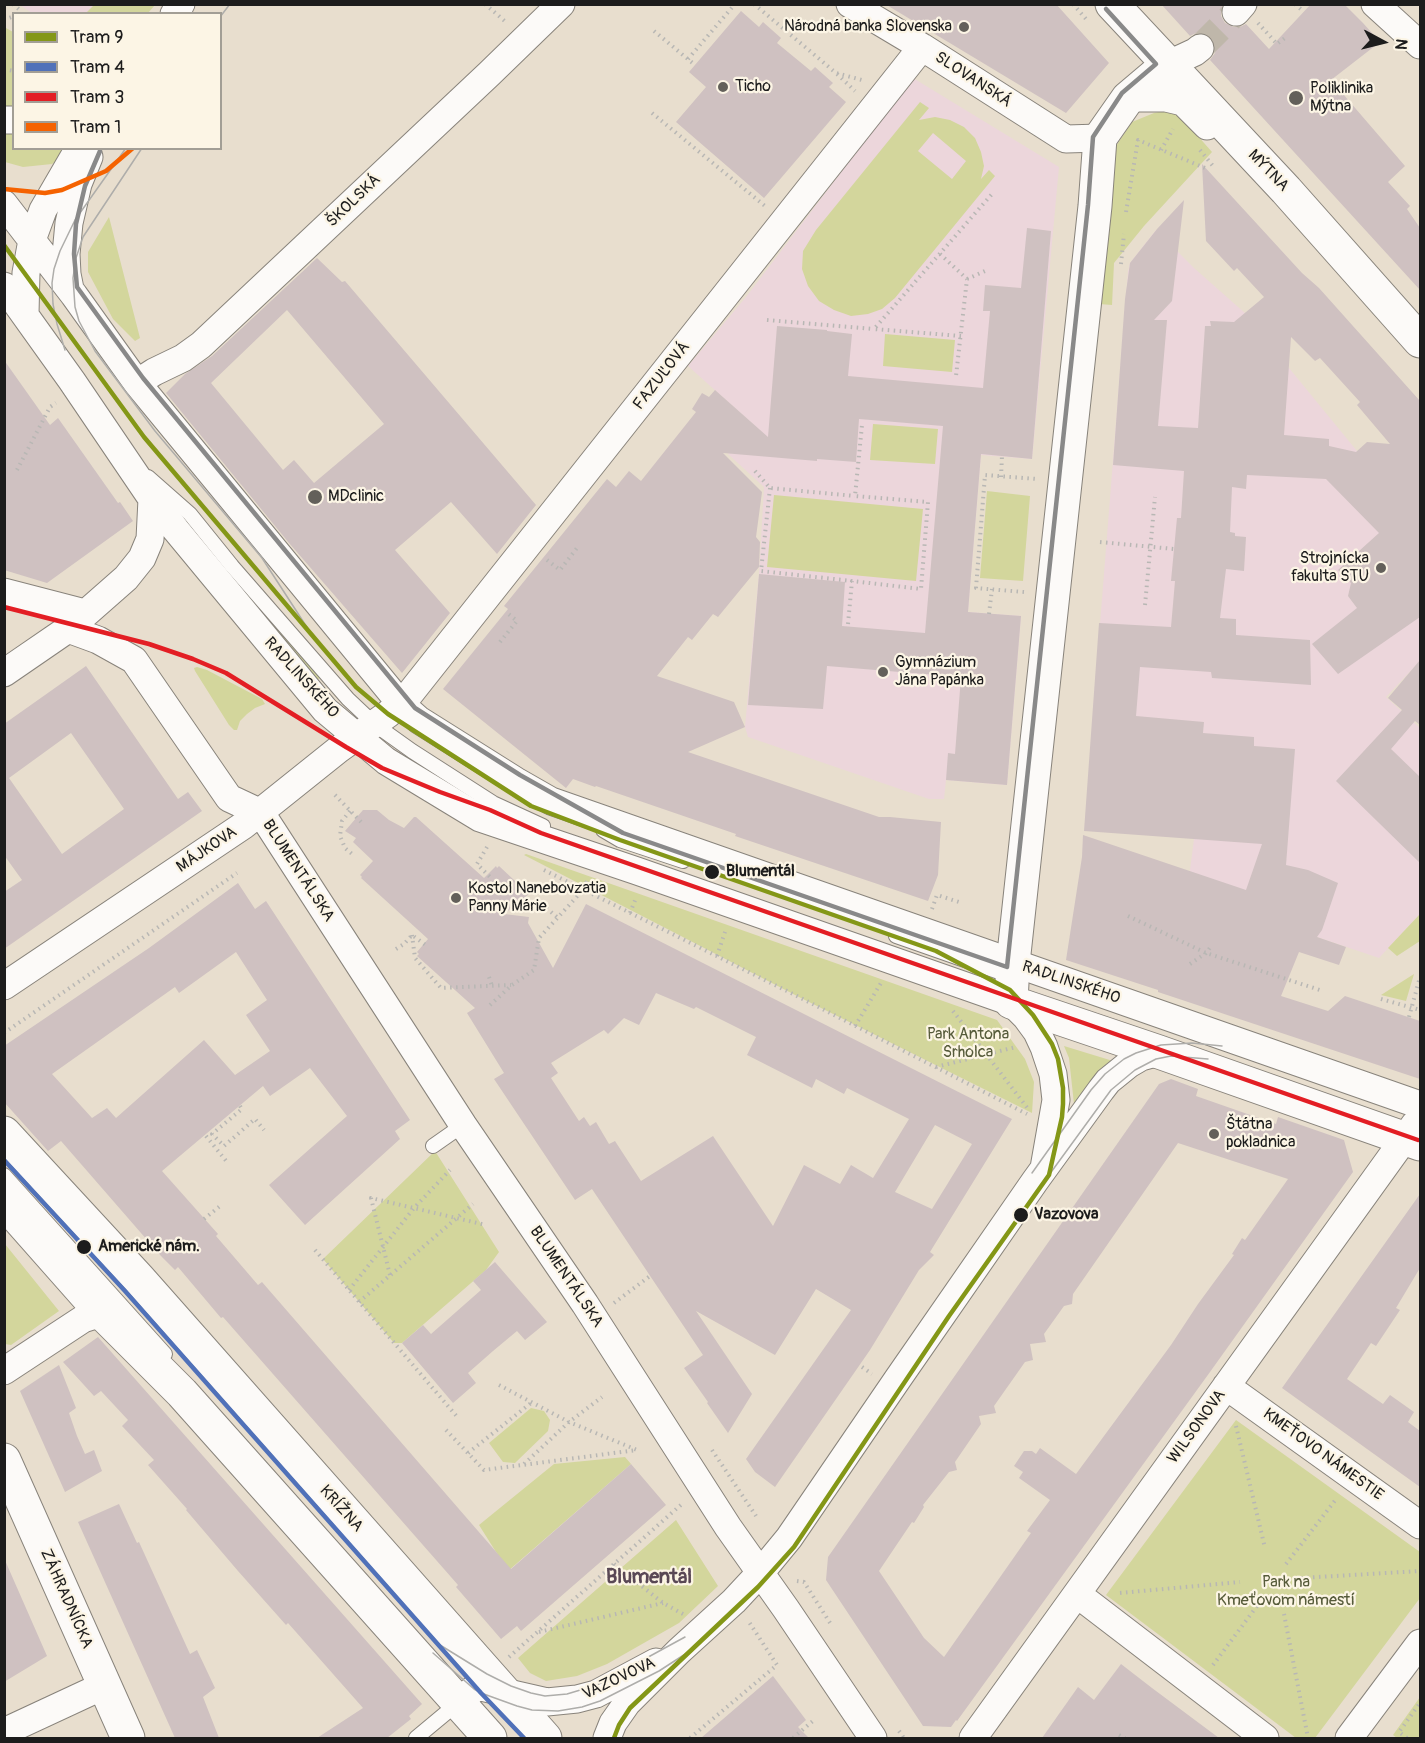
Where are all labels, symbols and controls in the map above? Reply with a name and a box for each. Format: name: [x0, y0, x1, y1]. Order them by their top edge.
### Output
legend: [12, 12, 222, 150]
north arrow: [1353, 12, 1413, 72]
place label: Národná banka Slovenska: [784, 17, 952, 37]
marker: Národná banka Slovenska: [957, 20, 971, 34]
text: Tram 9: [70, 26, 123, 49]
text: N: [1390, 38, 1411, 51]
street label: SLOVANSKÁ: [931, 48, 1015, 112]
text: Tram 4: [70, 56, 125, 79]
place label: Ticho: [735, 77, 771, 97]
place label: Poliklinika Mýtna: [1310, 79, 1373, 117]
marker: Ticho: [716, 80, 730, 94]
text: Tram 3: [70, 86, 124, 109]
marker: Poliklinika Mýtna: [1287, 89, 1305, 107]
text: Tram 1: [70, 116, 121, 139]
street label: MÝTNA: [1244, 146, 1292, 196]
street label: ŠKOLSKÁ: [323, 170, 385, 232]
street label: FAZUĽOVÁ: [629, 338, 695, 414]
place label: MDclinic: [328, 487, 384, 507]
marker: MDclinic: [306, 488, 324, 506]
place label: Strojnícka fakulta STU: [1291, 549, 1369, 587]
marker: Strojnícka fakulta STU: [1374, 561, 1388, 575]
street label: RADLINSKÉHO: [260, 634, 342, 722]
place label: Gymnázium Jána Papánka: [895, 653, 984, 691]
marker: Gymnázium Jána Papánka: [876, 665, 890, 679]
street label: BLUMENTÁLSKA: [258, 816, 338, 926]
street label: MÁJKOVA: [173, 823, 241, 877]
place label: Blumentál: [726, 862, 795, 882]
marker: Blumentál: [703, 863, 721, 881]
place label: Kostol Nanebovzatia Panny Márie: [468, 879, 606, 917]
marker: Kostol Nanebovzatia Panny Márie: [449, 891, 463, 905]
street label: RADLINSKÉHO: [1020, 957, 1122, 1009]
park label: Park Antona Srholca: [927, 1025, 1009, 1063]
place label: Štátna pokladnica: [1226, 1115, 1295, 1153]
marker: Štátna pokladnica: [1207, 1127, 1221, 1141]
place label: Vazovova: [1034, 1205, 1098, 1225]
marker: Vazovova: [1012, 1206, 1030, 1224]
street label: BLUMENTÁLSKA: [525, 1223, 607, 1331]
place label: Americké nám.: [98, 1237, 200, 1257]
marker: Americké nám.: [75, 1238, 93, 1256]
street label: WILSONOVA: [1164, 1386, 1230, 1468]
street label: KMEŤOVO NÁMESTIE: [1259, 1405, 1387, 1505]
street label: KRÍŽNA: [315, 1482, 367, 1536]
street label: ZÁHRADNÍCKA: [36, 1546, 96, 1652]
district label: Blumentál: [606, 1566, 692, 1590]
park label: Park na Kmeťovom námestí: [1217, 1573, 1355, 1611]
street label: VAZOVOVA: [579, 1654, 659, 1704]

